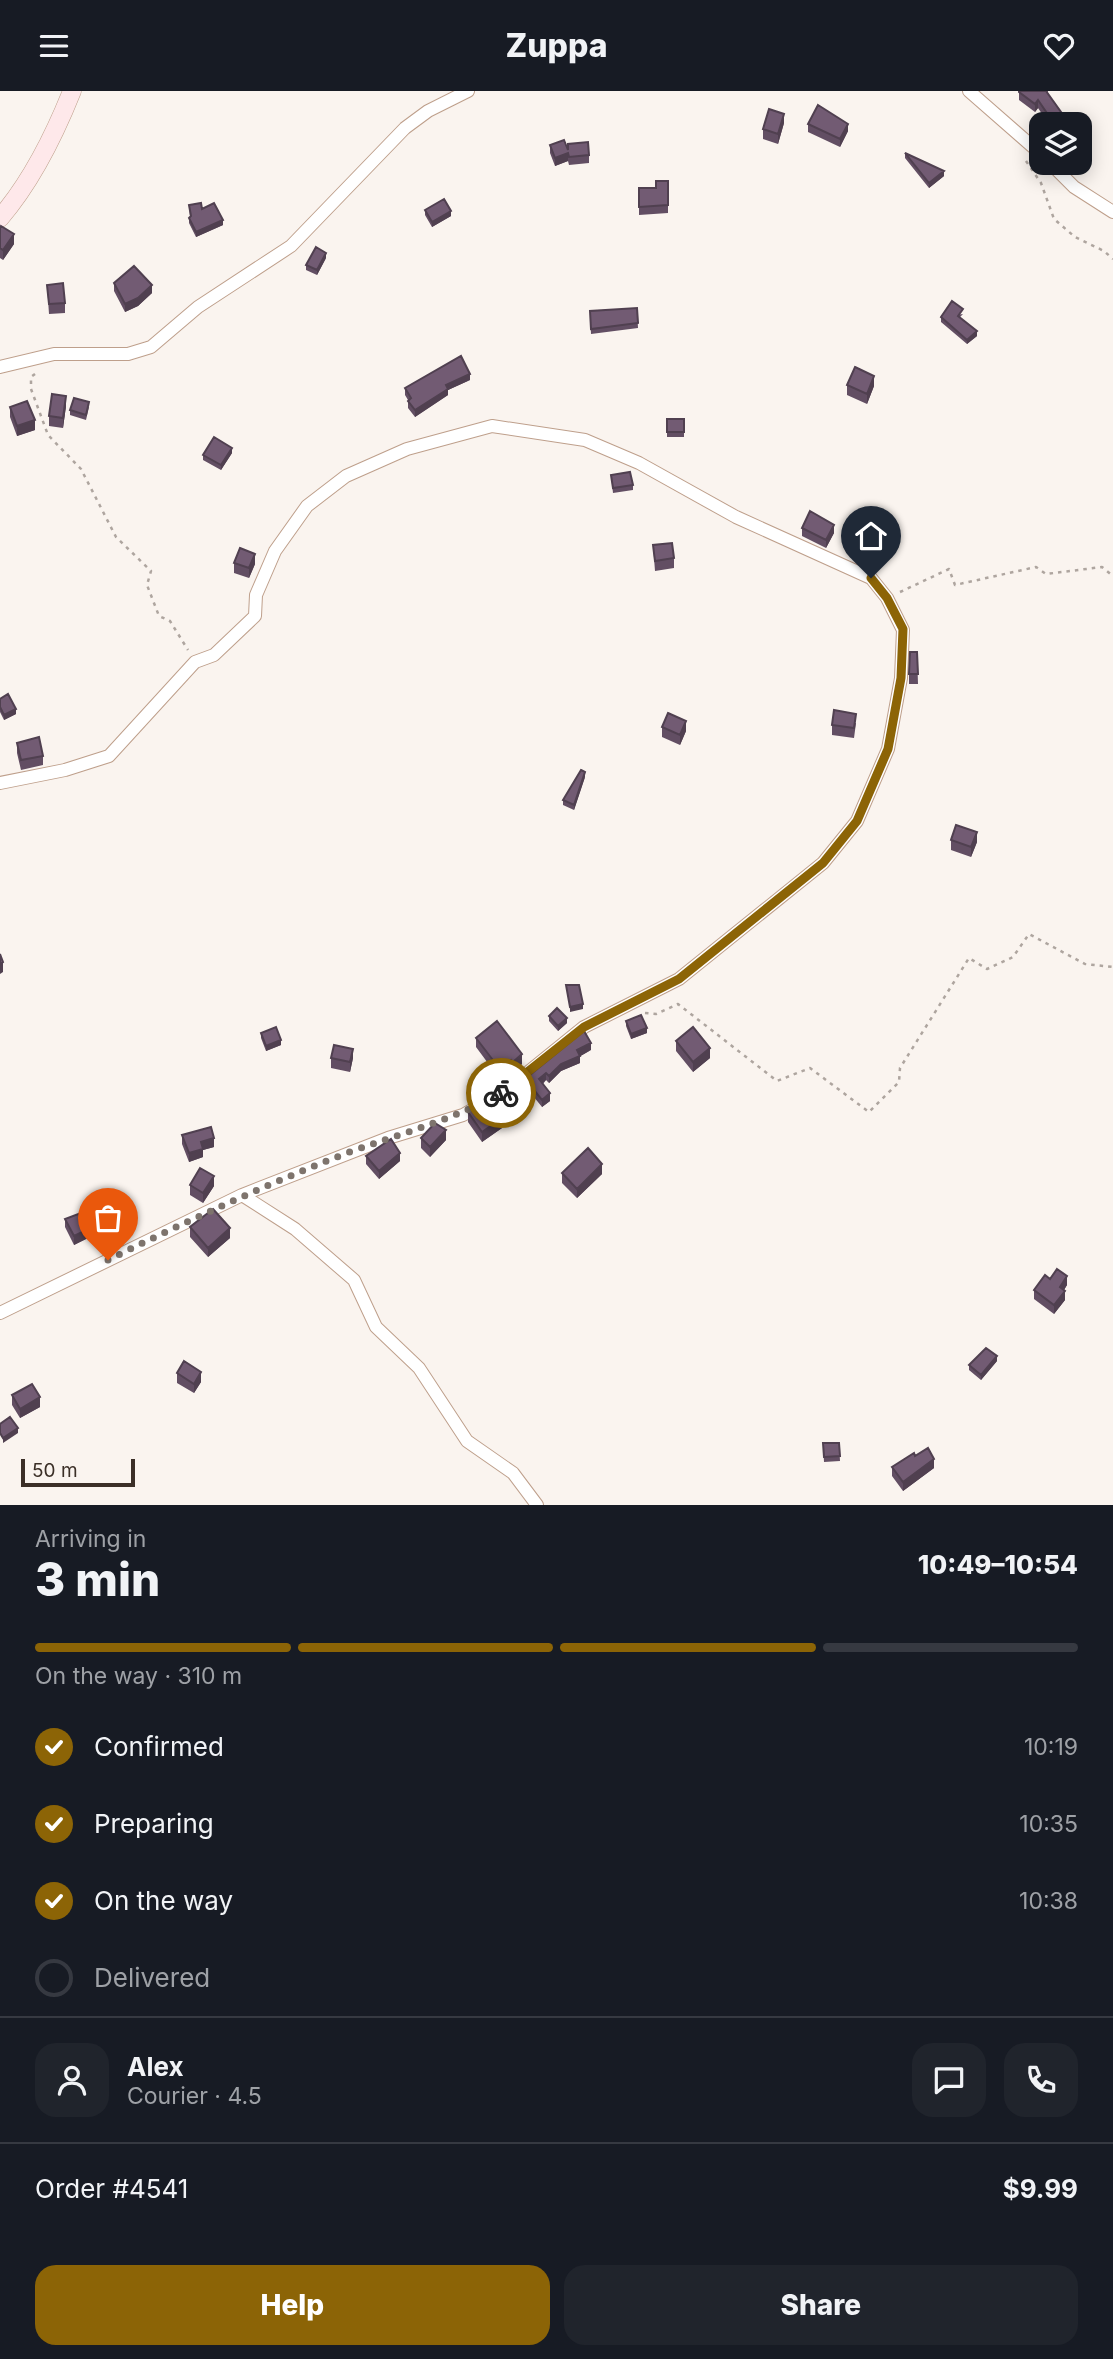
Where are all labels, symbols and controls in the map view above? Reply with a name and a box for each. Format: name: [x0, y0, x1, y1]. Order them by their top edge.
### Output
text: Zuppa: [506, 26, 608, 65]
icon: menu: [35, 27, 73, 65]
icon: heart: [1040, 27, 1078, 65]
map controls: [1029, 112, 1092, 175]
button: layers: [1029, 112, 1092, 175]
pin: [841, 506, 901, 578]
icon: home: [852, 517, 890, 555]
courier: [466, 1058, 536, 1128]
icon: bike: [482, 1074, 520, 1112]
pin: [78, 1188, 138, 1260]
icon: bag: [89, 1199, 127, 1237]
scale bar: [21, 1456, 135, 1488]
text: 50 m: [32, 1459, 78, 1482]
text: Arriving in: [35, 1525, 146, 1553]
text: 10:49–10:54: [918, 1549, 1078, 1580]
text: 3 min: [35, 1551, 160, 1607]
text: On the way · 310 m: [35, 1662, 242, 1690]
icon: check: [35, 1728, 73, 1766]
text: Confirmed: [94, 1731, 224, 1762]
text: 10:19: [1024, 1733, 1078, 1761]
icon: check: [35, 1805, 73, 1843]
text: Preparing: [94, 1808, 214, 1839]
text: 10:35: [1019, 1810, 1078, 1838]
icon: check: [35, 1882, 73, 1920]
text: On the way: [94, 1885, 233, 1916]
text: 10:38: [1019, 1887, 1078, 1915]
text: Delivered: [94, 1962, 210, 1993]
button: person: [35, 2043, 109, 2117]
button: chat: [912, 2043, 986, 2117]
button: phone: [1004, 2043, 1078, 2117]
text: Alex: [127, 2051, 184, 2082]
text: Courier · 4.5: [127, 2082, 262, 2110]
text: Order #4541: [35, 2173, 188, 2204]
text: $9.99: [1003, 2173, 1078, 2204]
button: Help: [35, 2265, 550, 2345]
button: Share: [564, 2265, 1078, 2345]

